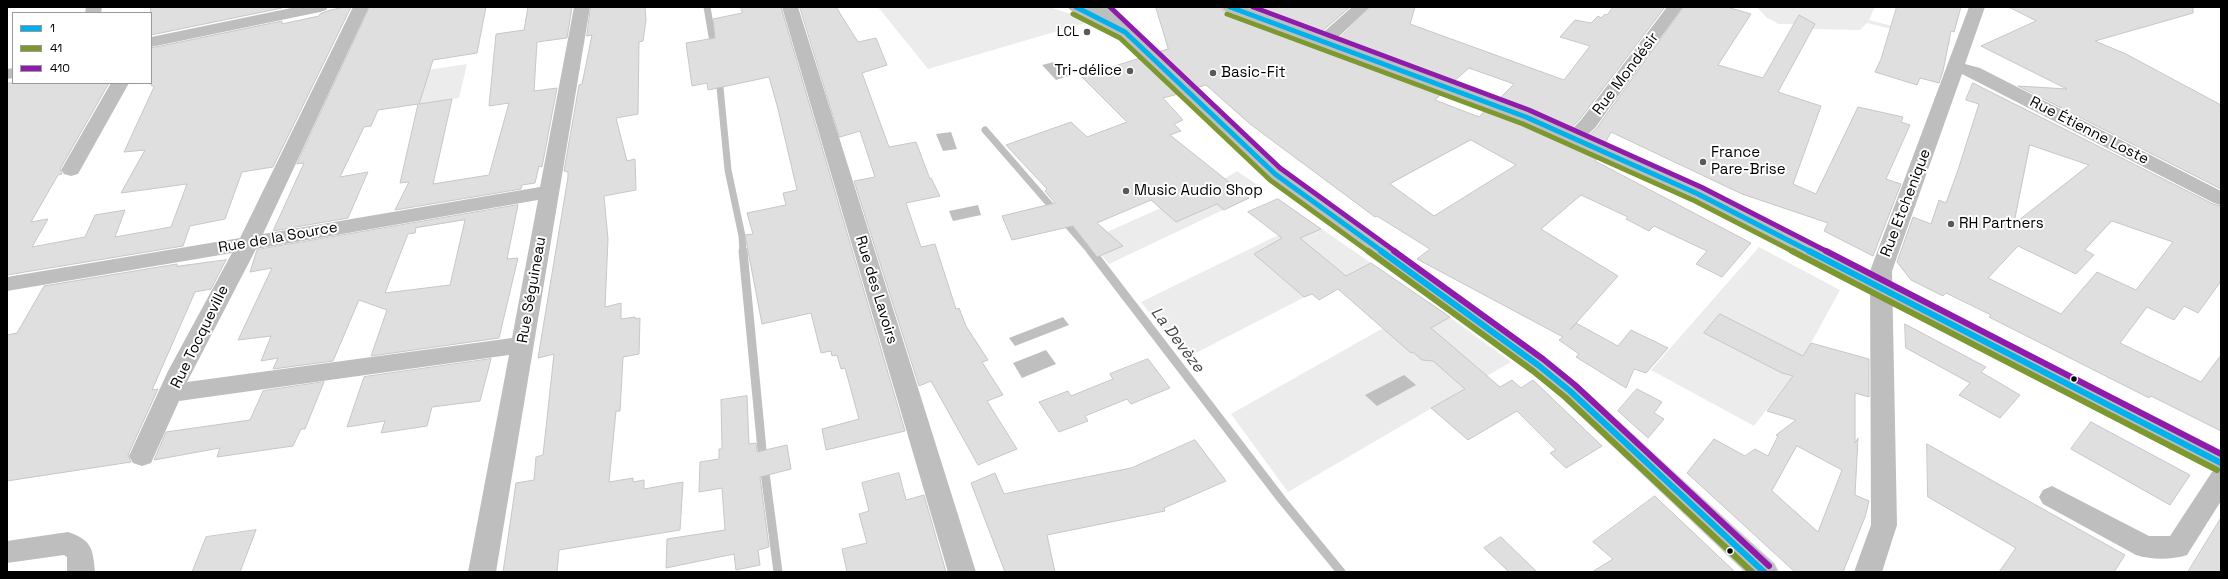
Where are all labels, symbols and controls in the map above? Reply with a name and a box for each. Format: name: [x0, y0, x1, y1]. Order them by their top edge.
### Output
legend: [12, 12, 152, 84]
text: 1: [50, 20, 55, 36]
place label: LCL: [1057, 24, 1079, 40]
marker: LCL: [1082, 27, 1092, 37]
street label: Rue Mondésir: [1589, 29, 1663, 119]
text: 41: [50, 40, 62, 56]
text: 410: [50, 60, 70, 76]
place label: Tri-délice: [1054, 62, 1122, 80]
place label: Basic-Fit: [1221, 64, 1286, 82]
marker: Tri-délice: [1125, 66, 1135, 76]
marker: Basic-Fit: [1208, 68, 1218, 78]
street label: Rue Étienne Loste: [2027, 93, 2151, 169]
place label: France Pare-Brise: [1711, 144, 1786, 179]
street label: Rue Etchenique: [1877, 147, 1935, 259]
marker: France Pare-Brise: [1698, 157, 1708, 167]
place label: Music Audio Shop: [1134, 182, 1263, 200]
marker: Music Audio Shop: [1121, 186, 1131, 196]
place label: RH Partners: [1959, 215, 2044, 233]
street label: Rue de la Source: [217, 219, 339, 257]
marker: RH Partners: [1946, 219, 1956, 229]
street label: Rue des Lavoirs: [851, 234, 901, 346]
street label: Rue Séguineau: [514, 235, 550, 345]
street label: Rue Tocqueville: [167, 283, 233, 391]
water label: La Devèze: [1146, 304, 1208, 376]
unlabelled marker: [2069, 374, 2079, 384]
unlabelled marker: [1725, 546, 1735, 556]

